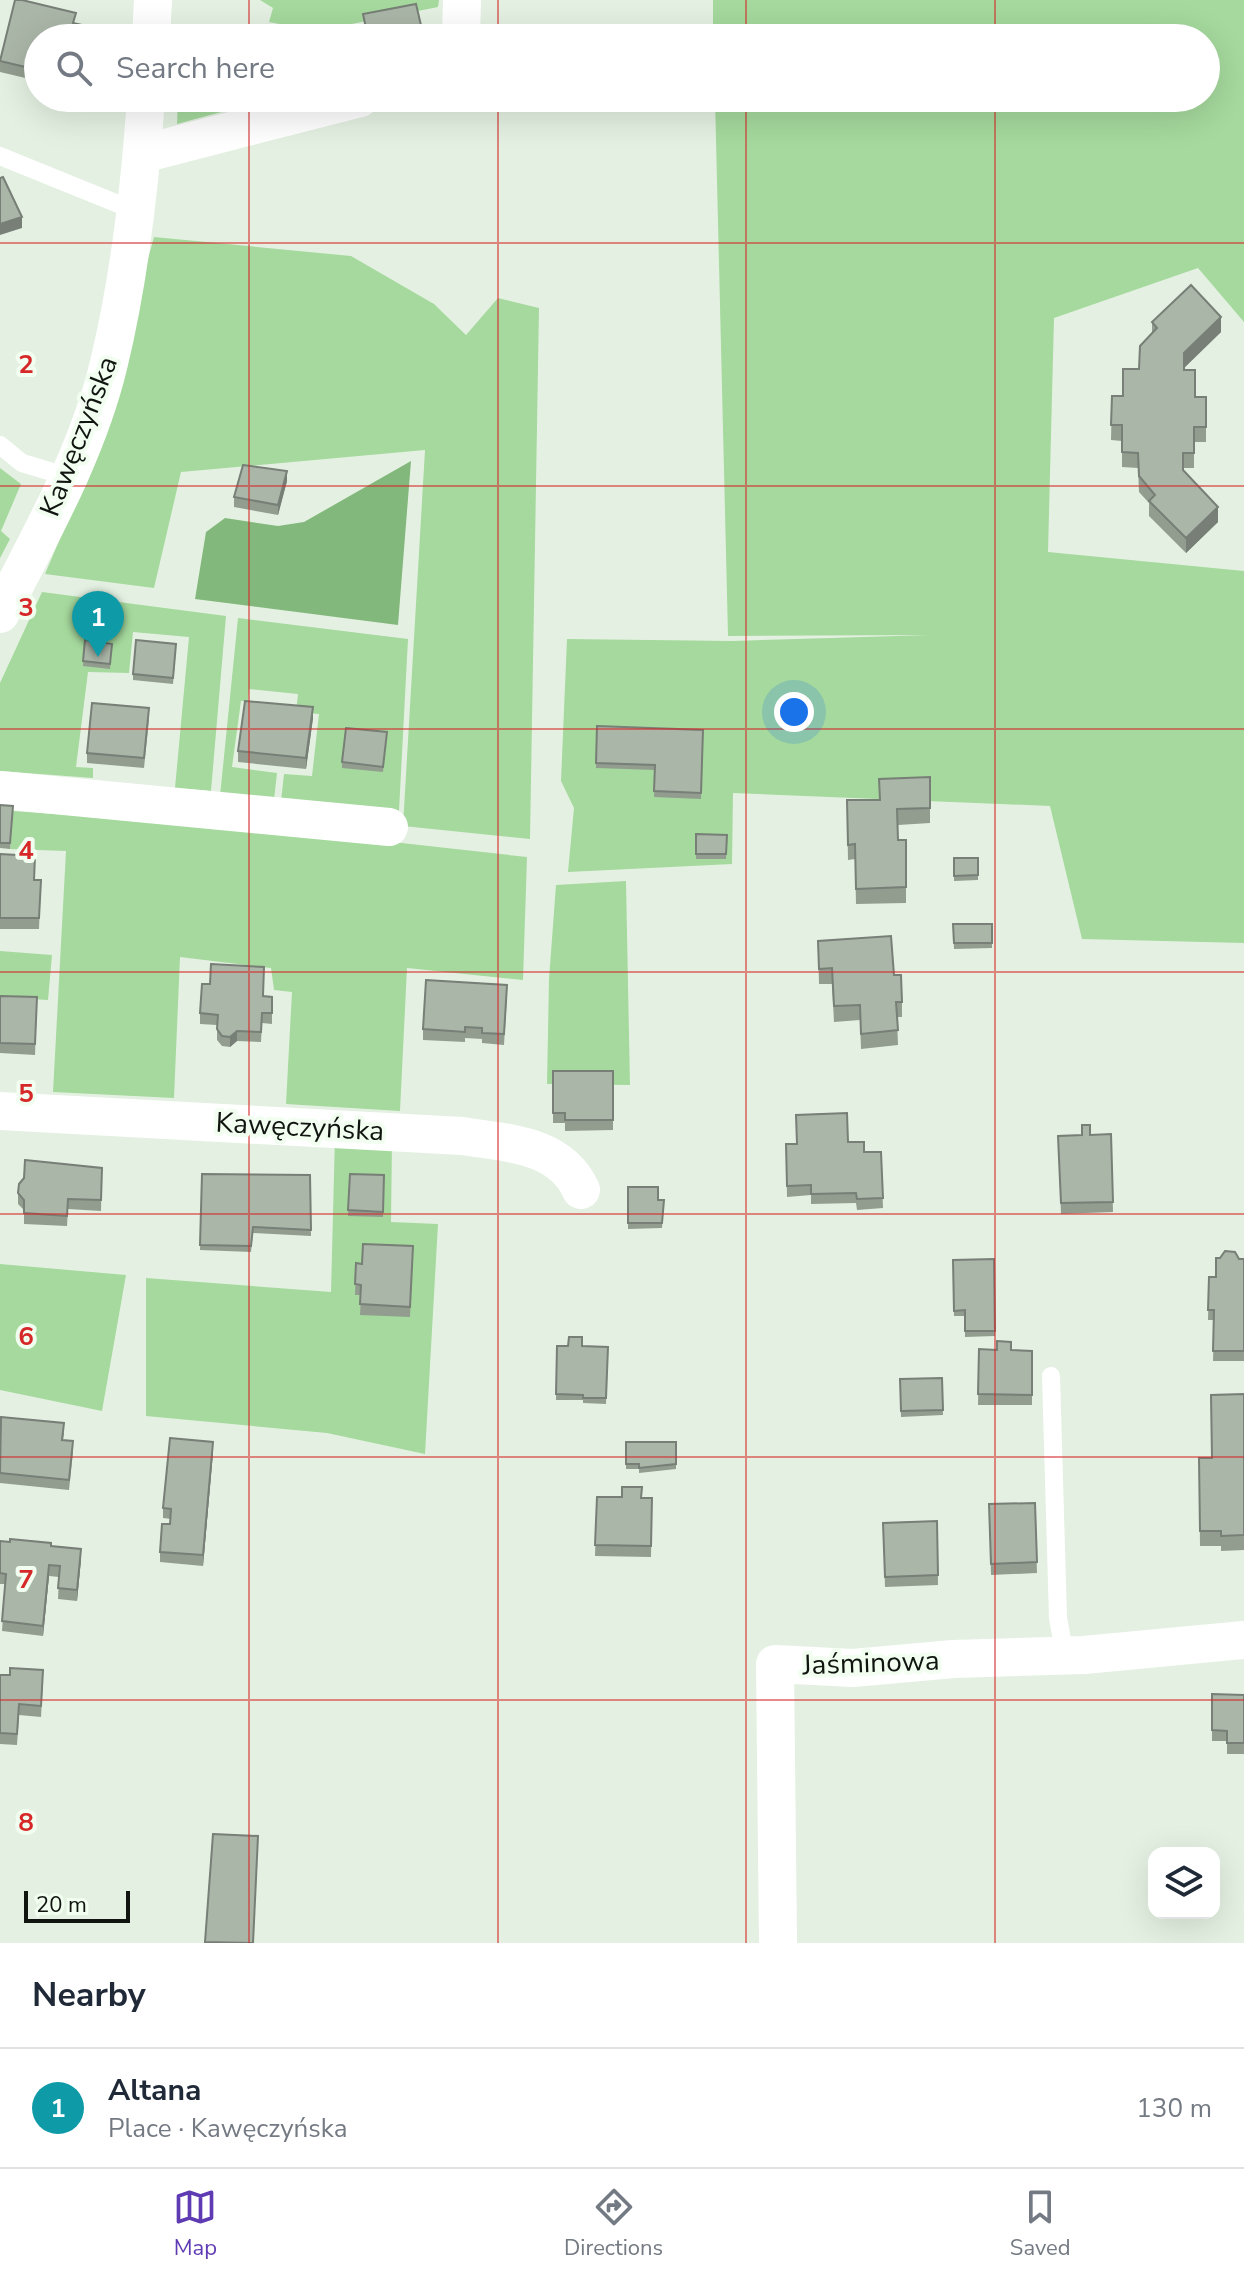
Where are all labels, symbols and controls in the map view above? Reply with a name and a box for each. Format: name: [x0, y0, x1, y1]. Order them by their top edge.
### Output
search box: [24, 24, 1220, 112]
icon: search: [52, 46, 96, 90]
text: Search here: [116, 48, 275, 89]
text: 2: [18, 347, 34, 382]
street label: Kawęczyńska: [31, 351, 127, 522]
text: 3: [18, 590, 34, 625]
pin: 1: [72, 591, 124, 657]
your location: [774, 692, 814, 732]
text: 4: [18, 833, 34, 868]
text: 5: [18, 1076, 34, 1111]
street label: Kawęczyńska: [215, 1104, 385, 1150]
text: 6: [18, 1319, 34, 1354]
text: 7: [18, 1562, 34, 1597]
street label: Jaśminowa: [801, 1642, 940, 1684]
text: 8: [18, 1805, 34, 1840]
map controls: [1148, 1847, 1220, 1919]
button: layers: [1148, 1847, 1220, 1919]
scale bar: [24, 1887, 130, 1923]
text: 20 m: [36, 1890, 87, 1920]
text: Nearby: [32, 1972, 146, 2018]
text: Altana: [108, 2070, 201, 2111]
text: 1: [50, 2091, 66, 2126]
text: 130 m: [1136, 2091, 1212, 2126]
text: Place · Kawęczyńska: [108, 2111, 347, 2146]
tab: Map: [173, 2185, 217, 2263]
tab: Directions: [564, 2185, 663, 2263]
tab: Saved: [1010, 2185, 1071, 2263]

